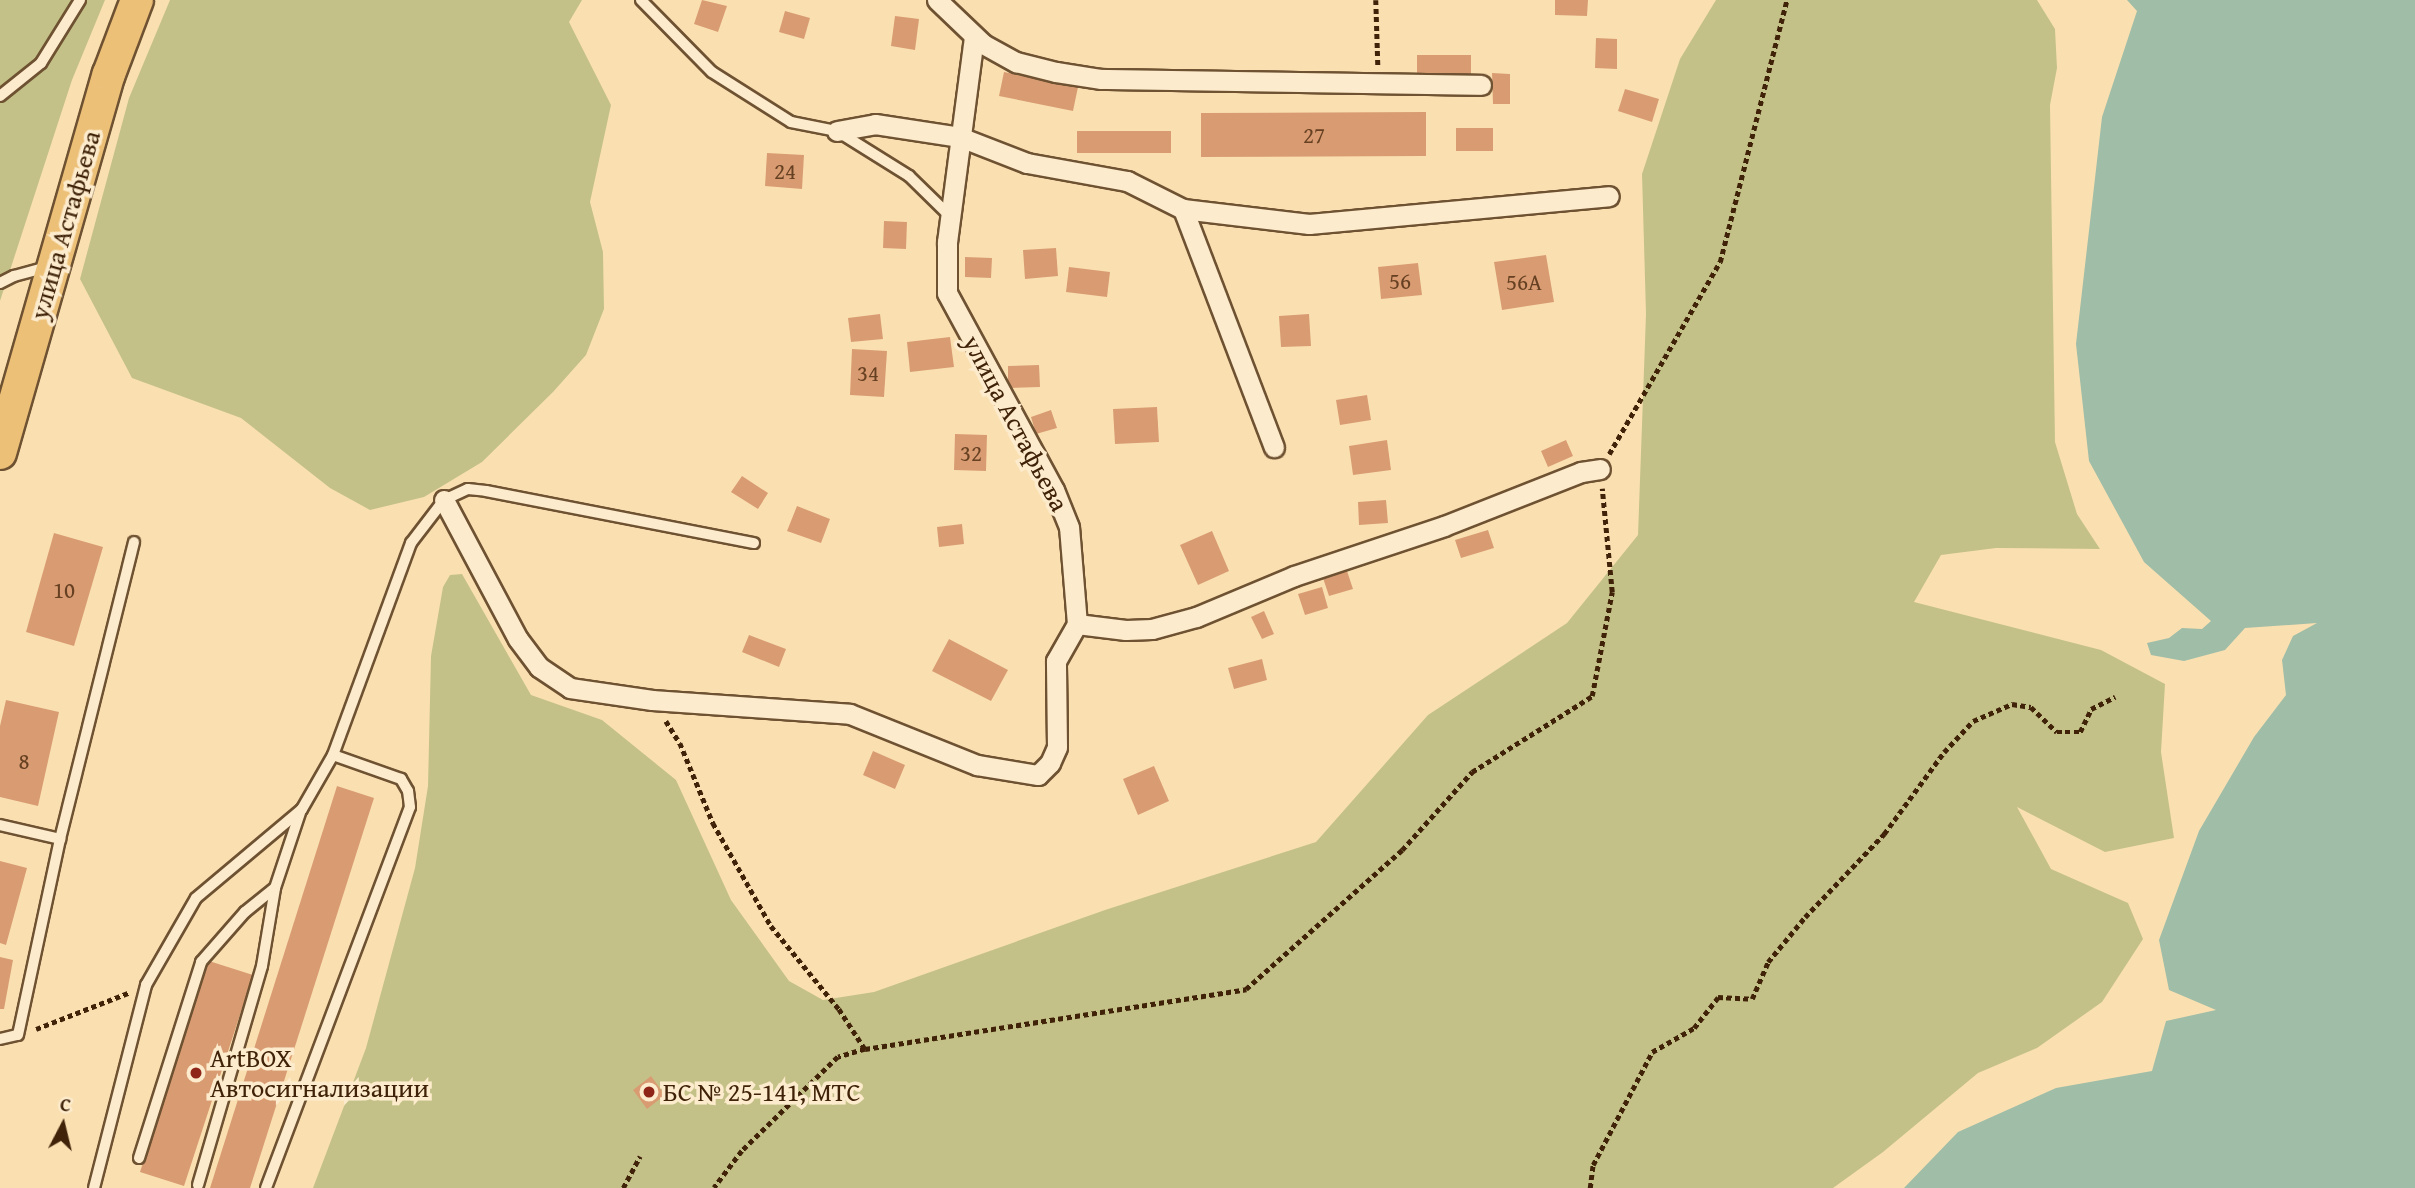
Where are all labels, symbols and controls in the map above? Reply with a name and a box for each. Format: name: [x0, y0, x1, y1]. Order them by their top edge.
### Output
house number: 27: [1303, 121, 1325, 149]
street label: улица Астафьева: [23, 127, 107, 323]
house number: 24: [774, 157, 796, 185]
house number: 56: [1389, 267, 1411, 295]
house number: 56А: [1506, 268, 1542, 296]
street label: улица Астафьева: [956, 330, 1076, 516]
house number: 34: [857, 359, 879, 387]
house number: 32: [960, 439, 982, 467]
house number: 10: [53, 576, 75, 604]
house number: 8: [18, 747, 30, 775]
place label: ArtBOX Автосигнализации: [210, 1042, 429, 1104]
marker: ArtBOX Автосигнализации: [188, 1065, 204, 1081]
place label: БС № 25-141, МТС: [663, 1076, 861, 1108]
marker: БС № 25-141, МТС: [641, 1084, 657, 1100]
north arrow: [28, 1090, 98, 1160]
text: С: [59, 1090, 73, 1119]

